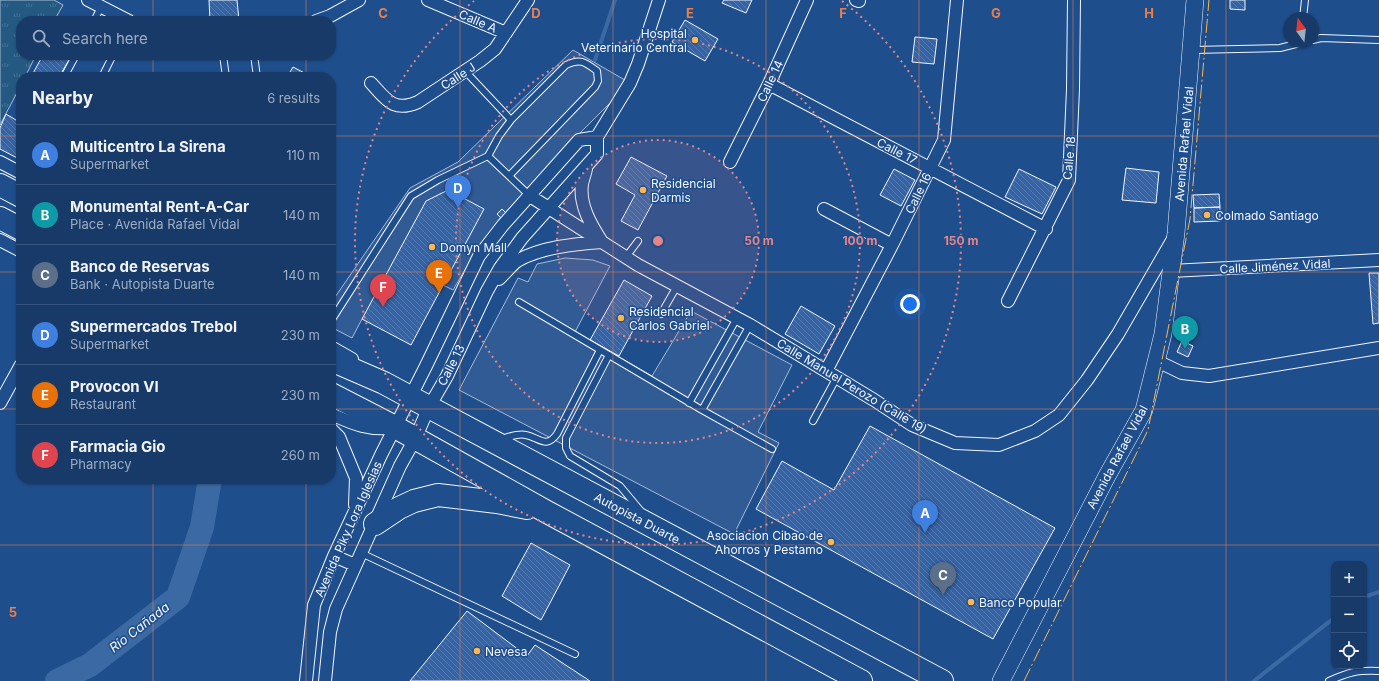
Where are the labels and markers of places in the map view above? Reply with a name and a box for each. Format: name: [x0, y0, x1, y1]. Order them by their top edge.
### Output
place label: Hospital Veterinario Central: [581, 26, 687, 55]
marker: Hospital Veterinario Central: [690, 35, 700, 45]
pin: D: [445, 175, 471, 208]
place label: Residencial Darmis: [651, 176, 716, 205]
marker: Residencial Darmis: [638, 185, 648, 195]
place label: Colmado Santiago: [1215, 208, 1319, 223]
marker: Colmado Santiago: [1202, 210, 1212, 220]
centre of rings: [651, 234, 665, 248]
place label: Domyn Mall: [440, 240, 507, 255]
marker: Domyn Mall: [427, 242, 437, 252]
pin: E: [426, 260, 452, 293]
pin: F: [370, 274, 396, 307]
place label: Residencial Carlos Gabriel: [629, 304, 710, 333]
marker: Residencial Carlos Gabriel: [616, 313, 626, 323]
pin: B: [1172, 316, 1198, 349]
pin: A: [912, 500, 938, 533]
place label: Asociacion Cibao de Ahorros y Pestamo: [706, 528, 823, 557]
marker: Asociacion Cibao de Ahorros y Pestamo: [826, 537, 836, 547]
pin: C: [930, 562, 956, 595]
place label: Banco Popular: [979, 595, 1062, 610]
marker: Banco Popular: [966, 597, 976, 607]
place label: Nevesa: [485, 644, 527, 659]
marker: Nevesa: [472, 646, 482, 656]

